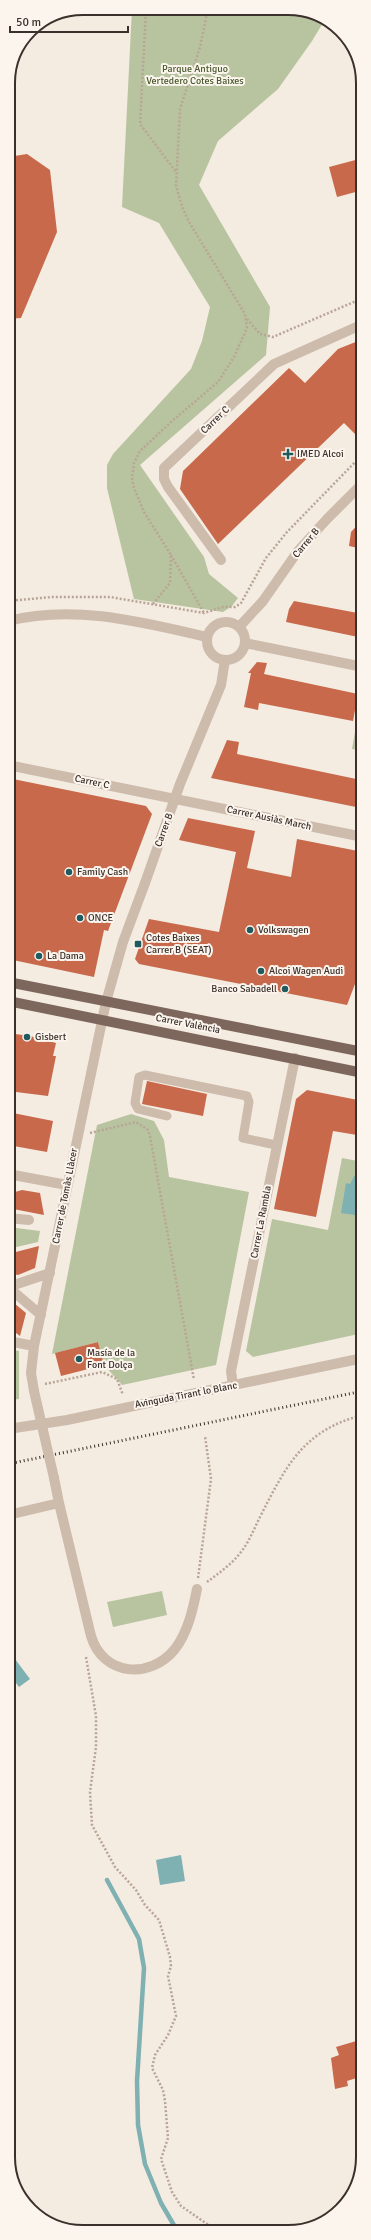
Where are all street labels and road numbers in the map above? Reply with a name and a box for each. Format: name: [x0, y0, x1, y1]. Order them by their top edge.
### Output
street label: Carrer C: [198, 403, 232, 437]
street label: Carrer B: [290, 526, 322, 560]
street label: Carrer C: [74, 772, 110, 792]
street label: Carrer Ausiàs March: [226, 803, 312, 833]
street label: Carrer B: [152, 811, 176, 849]
street label: Carrer València: [155, 1012, 221, 1036]
street label: Carrer de Tomàs Llàcer: [50, 1147, 80, 1245]
street label: Carrer La Rambla: [248, 1185, 274, 1259]
street label: Avinguda Tirant lo Blanc: [134, 1379, 238, 1411]

